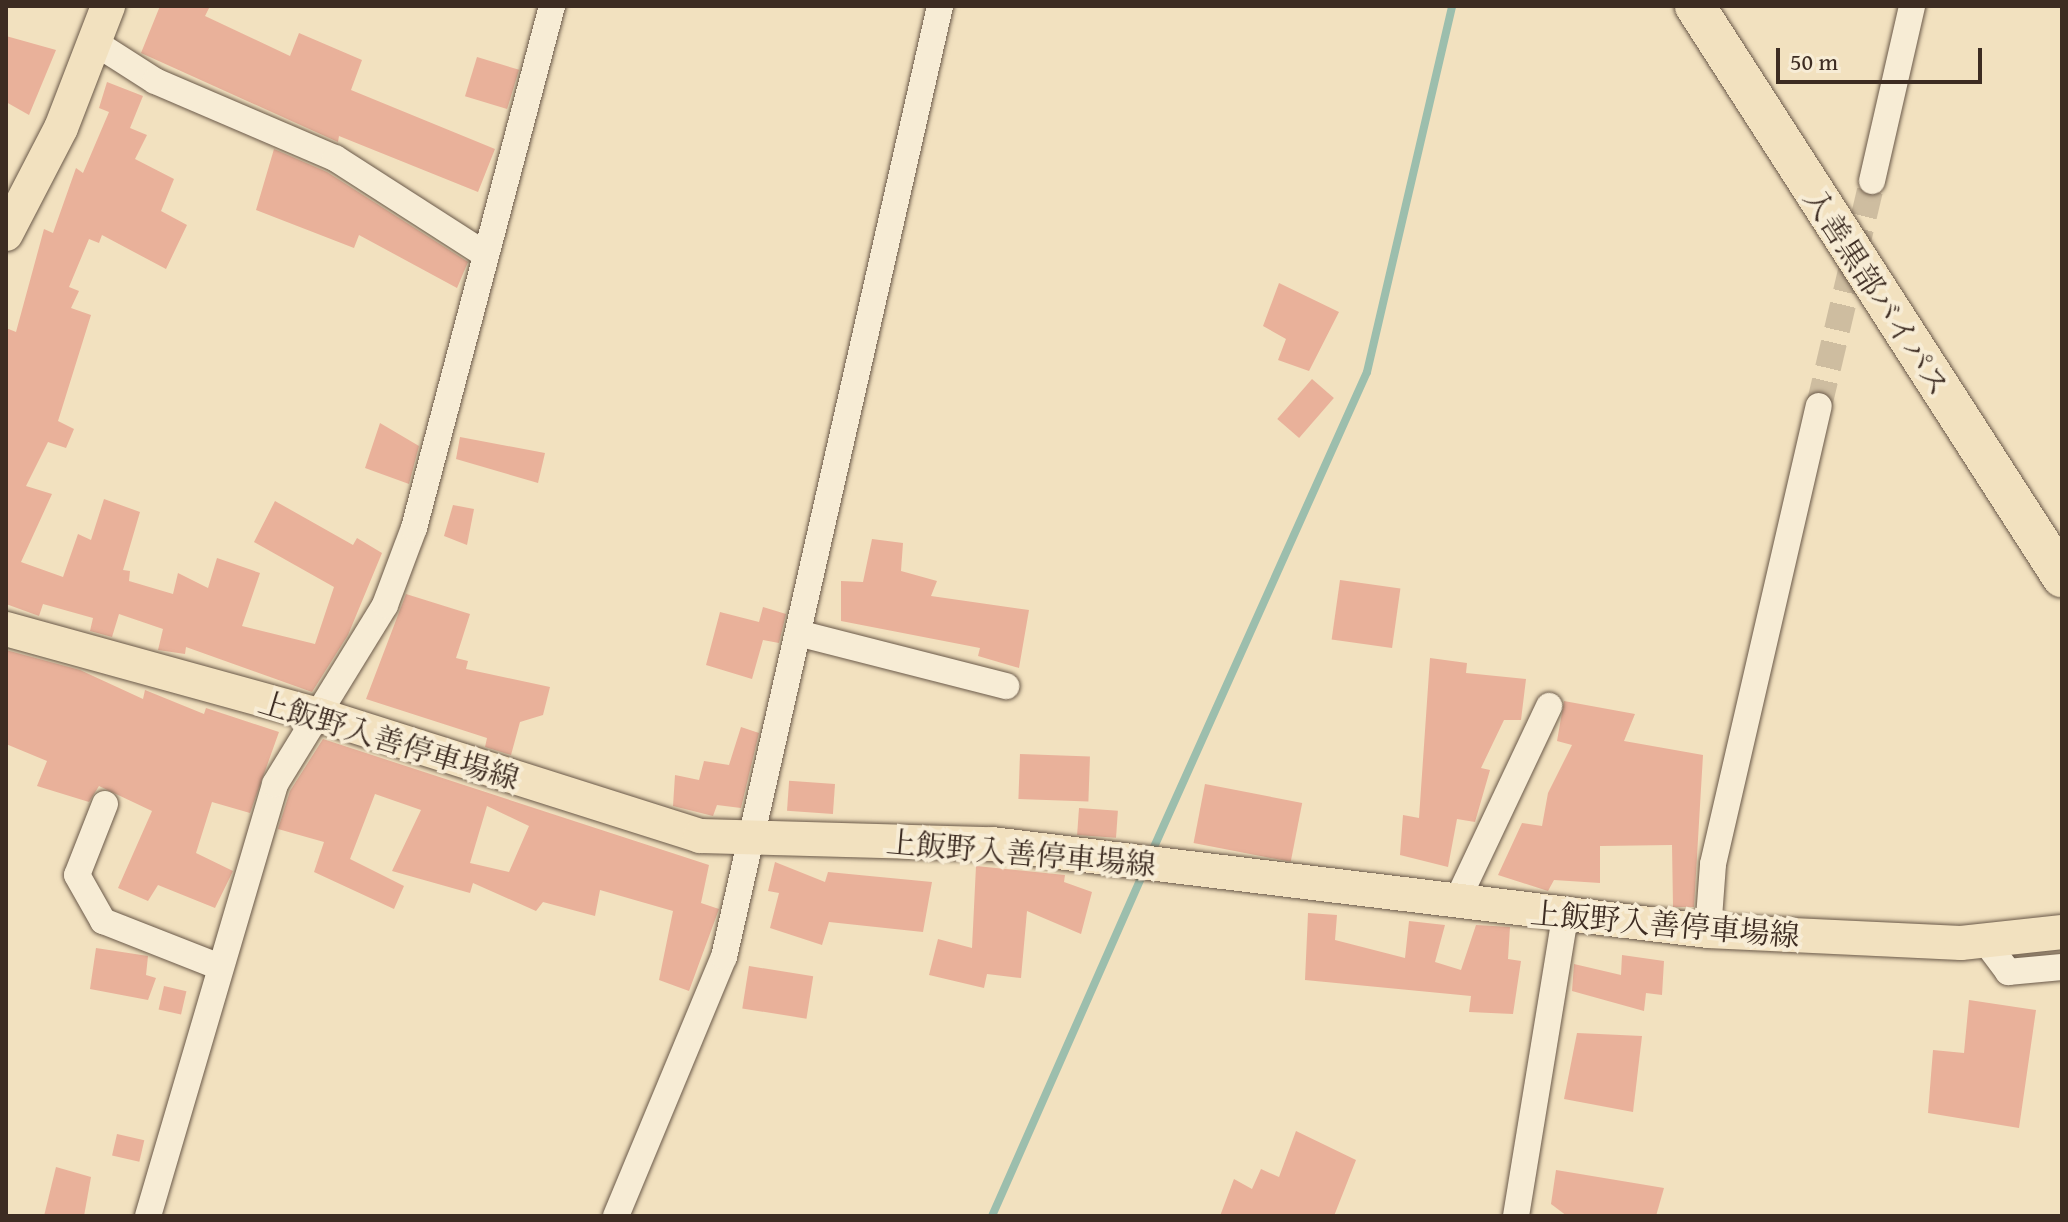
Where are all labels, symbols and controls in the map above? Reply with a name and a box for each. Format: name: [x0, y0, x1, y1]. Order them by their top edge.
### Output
scale bar: [1780, 32, 1986, 82]
text: 50 m: [1790, 44, 1838, 79]
street label: 入善黒部バイパス: [1797, 182, 1957, 402]
street label: 上飯野入善停車場線: [255, 683, 523, 797]
street label: 上飯野入善停車場線: [885, 823, 1157, 883]
street label: 上飯野入善停車場線: [1529, 894, 1801, 954]

